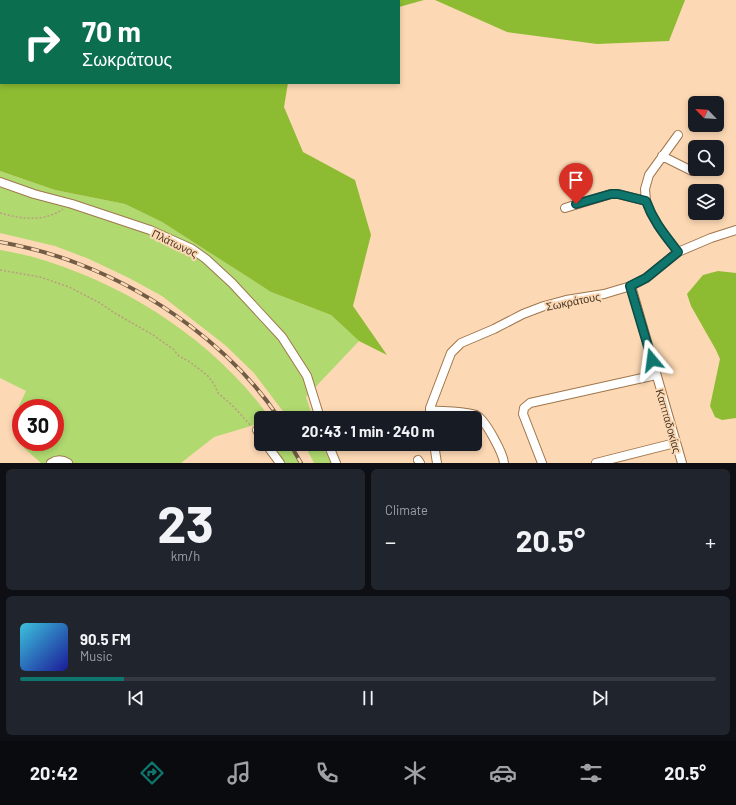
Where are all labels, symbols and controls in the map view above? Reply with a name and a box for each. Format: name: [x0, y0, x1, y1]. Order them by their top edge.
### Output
text: 70 m: [82, 14, 141, 48]
icon: right: [16, 16, 68, 68]
text: Σωκράτους: [82, 48, 172, 70]
north arrow: [688, 96, 724, 132]
map controls: [688, 96, 724, 220]
button: search: [688, 140, 724, 176]
pin: [559, 163, 593, 204]
icon: arrive: [565, 169, 587, 191]
button: layers: [688, 184, 724, 220]
street label: Πλάτωνος: [150, 226, 200, 260]
street label: Σωκράτους: [545, 289, 601, 313]
position arrow: [631, 339, 673, 381]
street label: Καππαδοκίας: [654, 387, 684, 455]
speed limit sign: 30: [12, 399, 64, 451]
text: 20:43 · 1 min · 240 m: [301, 422, 435, 440]
text: 23: [157, 491, 214, 553]
text: Climate: [385, 502, 428, 518]
text: 20.5°: [516, 522, 585, 558]
text: −: [385, 528, 396, 554]
text: +: [705, 528, 716, 554]
text: km/h: [171, 548, 200, 564]
text: 90.5 FM: [80, 630, 131, 648]
text: Music: [80, 648, 113, 664]
icon: previous: [125, 687, 147, 709]
icon: pause: [357, 687, 379, 709]
icon: next: [589, 687, 611, 709]
icon: directions: [138, 759, 166, 787]
icon: music: [225, 759, 253, 787]
icon: phone: [313, 759, 341, 787]
icon: climate: [401, 759, 429, 787]
icon: car: [489, 759, 517, 787]
icon: filters: [577, 759, 605, 787]
text: 20:42: [30, 762, 78, 784]
text: 20.5°: [664, 762, 706, 784]

